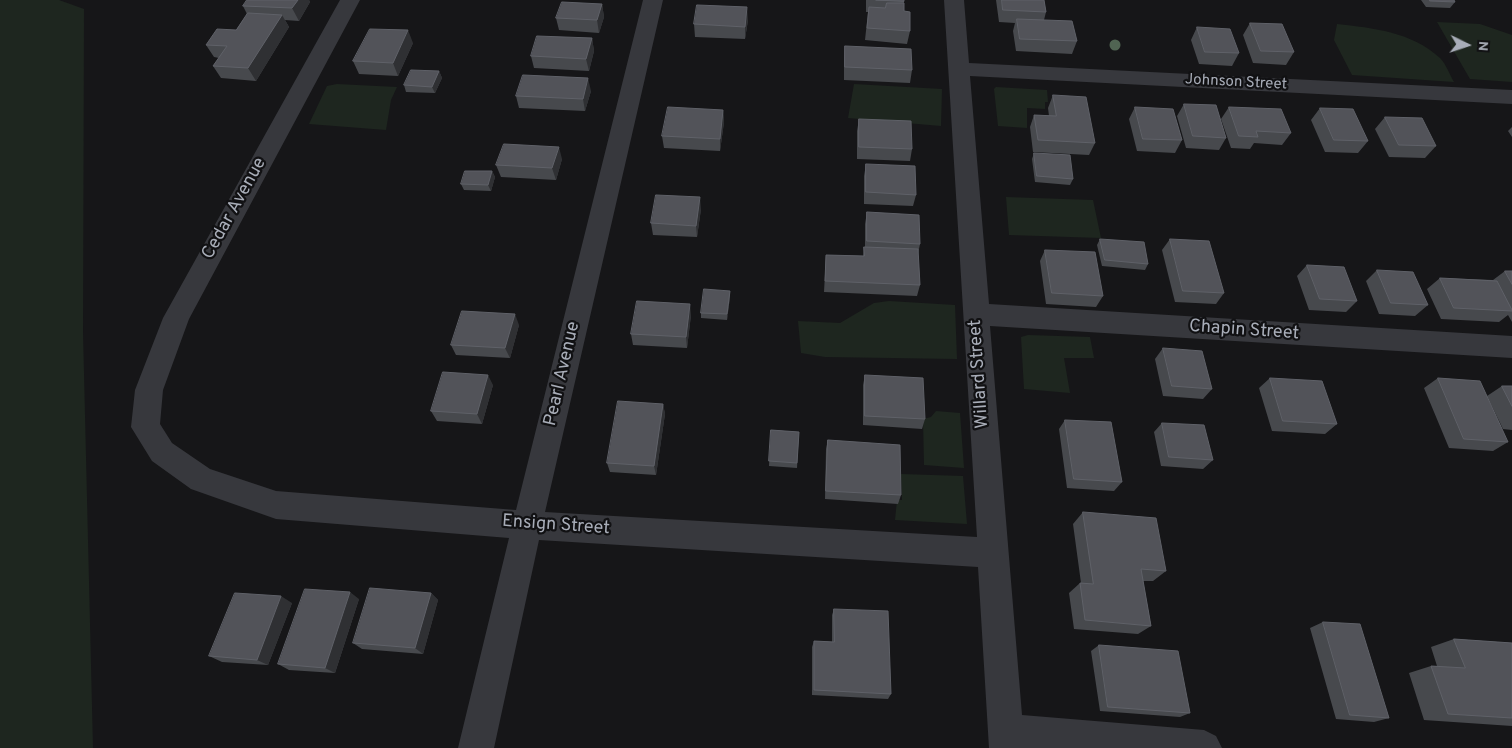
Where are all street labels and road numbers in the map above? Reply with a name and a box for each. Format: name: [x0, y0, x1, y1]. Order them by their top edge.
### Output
street label: Johnson Street: [1185, 71, 1287, 95]
street label: Cedar Avenue: [198, 154, 272, 264]
street label: Chapin Street: [1188, 316, 1300, 346]
street label: Willard Street: [965, 319, 995, 429]
street label: Pearl Avenue: [540, 320, 586, 428]
street label: Ensign Street: [501, 511, 611, 541]

